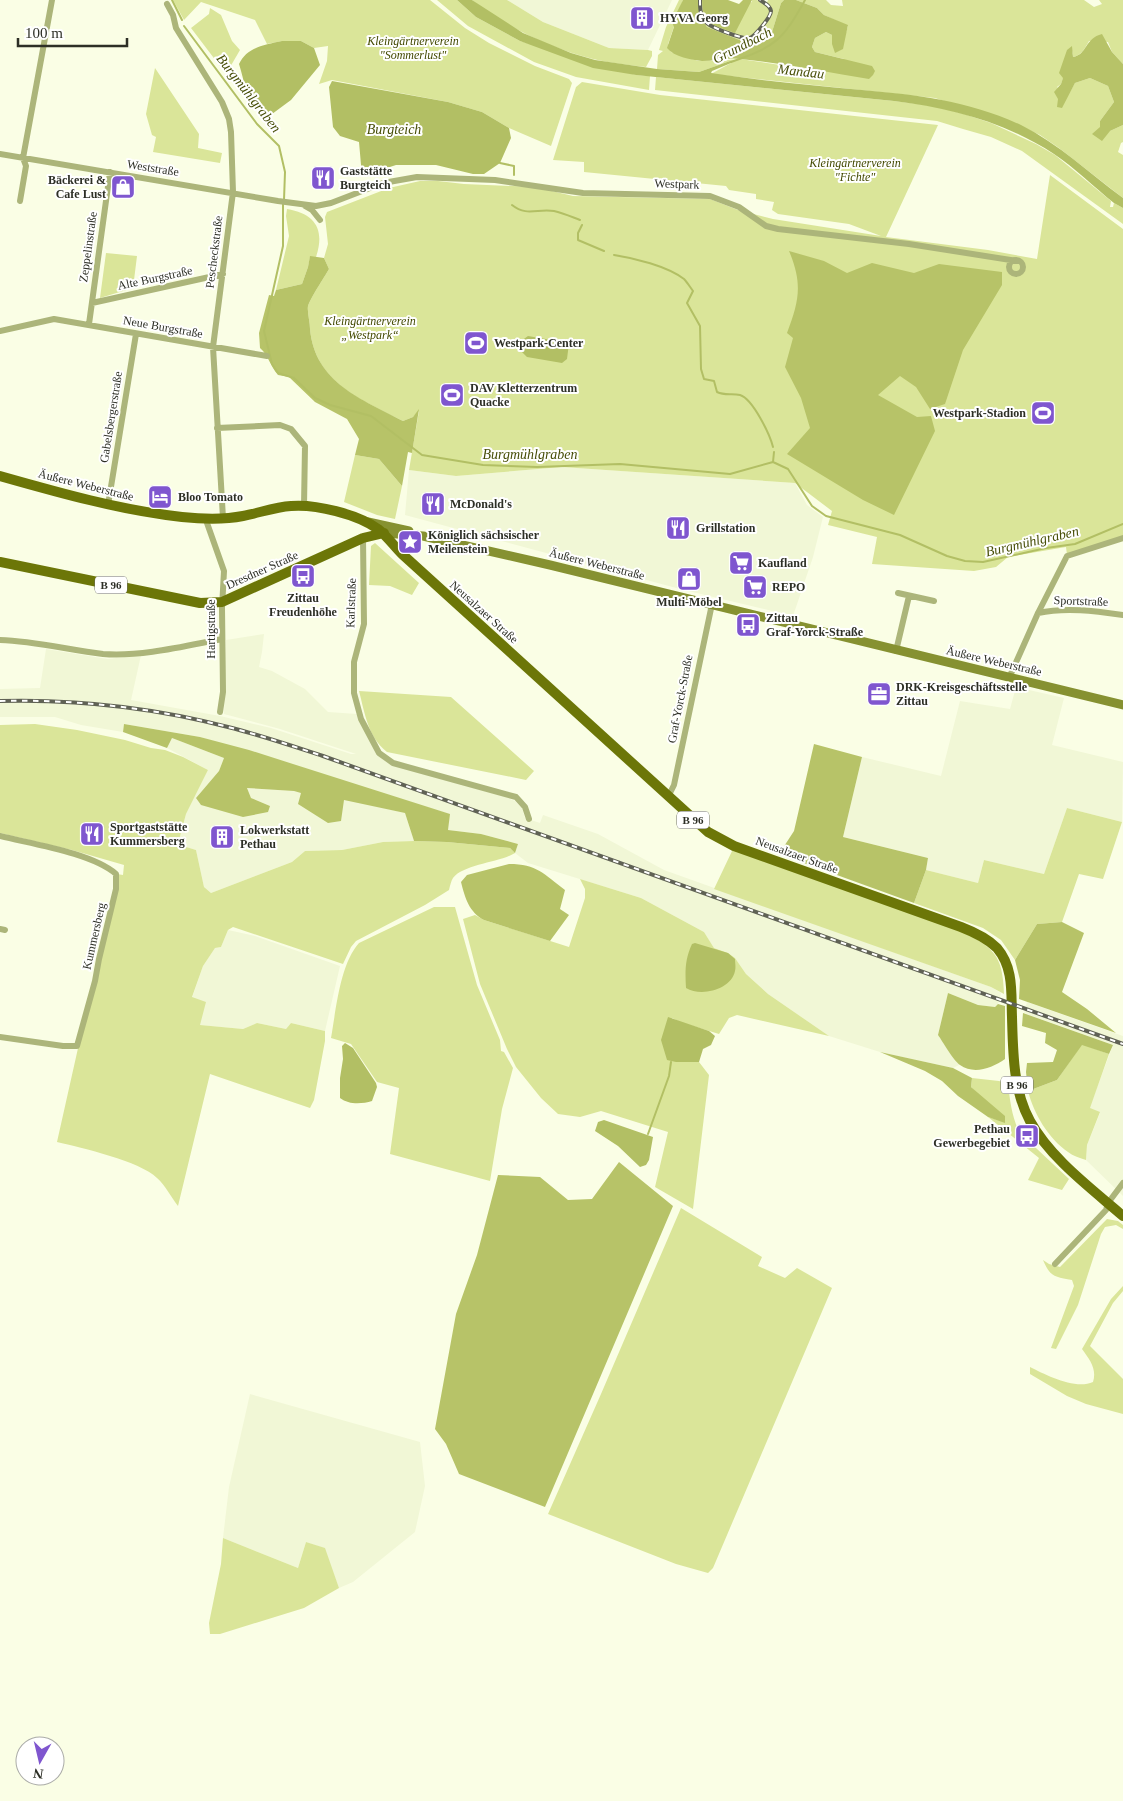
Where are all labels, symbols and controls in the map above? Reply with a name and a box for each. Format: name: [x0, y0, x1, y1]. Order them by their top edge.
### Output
building icon: HYVA Georg: [629, 5, 655, 31]
place label: HYVA Georg: [660, 11, 728, 25]
scale bar: [18, 15, 126, 47]
water label: Grundbach: [710, 24, 774, 67]
text: 100 m: [25, 25, 63, 41]
park label: Kleingärtnerverein "Sommerlust": [366, 34, 459, 62]
water label: Burgmühlgraben: [213, 51, 284, 135]
water label: Mandau: [776, 61, 825, 81]
water label: Burgteich: [367, 122, 421, 137]
park label: Kleingärtnerverein "Fichte": [808, 156, 901, 184]
street label: Weststraße: [126, 157, 180, 179]
place label: Gaststätte Burgteich: [340, 164, 393, 192]
restaurant icon: Gaststätte Burgteich: [310, 165, 336, 191]
place label: Bäckerei & Cafe Lust: [48, 173, 106, 201]
shop icon: Bäckerei & Cafe Lust: [110, 174, 136, 200]
street label: Westpark: [654, 176, 700, 192]
street label: Zeppelinstraße: [76, 211, 100, 283]
street label: Pescheckstraße: [203, 215, 225, 289]
street label: Alte Burgstraße: [116, 263, 194, 293]
street label: Neue Burgstraße: [122, 313, 204, 341]
park label: Kleingärtnerverein „Westpark“: [323, 314, 416, 342]
sports icon: Westpark-Center: [463, 330, 489, 356]
place label: Westpark-Center: [494, 336, 584, 350]
street label: Gabelsbergerstraße: [97, 370, 125, 464]
place label: DAV Kletterzentrum Quacke: [470, 381, 577, 409]
sports icon: DAV Kletterzentrum Quacke: [439, 382, 465, 408]
sports icon: Westpark-Stadion: [1030, 400, 1056, 426]
place label: Westpark-Stadion: [933, 406, 1026, 420]
water label: Burgmühlgraben: [482, 447, 578, 462]
street label: Äußere Weberstraße: [37, 466, 135, 504]
hotel icon: Bloo Tomato: [147, 484, 173, 510]
place label: Bloo Tomato: [178, 490, 243, 504]
restaurant icon: McDonald's: [420, 491, 446, 517]
place label: McDonald's: [450, 497, 512, 511]
restaurant icon: Grillstation: [665, 515, 691, 541]
place label: Grillstation: [696, 521, 756, 535]
water label: Burgmühlgraben: [984, 523, 1080, 559]
place label: Königlich sächsischer Meilenstein: [428, 528, 540, 556]
place icon: Königlich sächsischer Meilenstein: [397, 529, 423, 555]
street label: Äußere Weberstraße: [548, 545, 646, 583]
street label: Dresdner Straße: [224, 548, 300, 592]
supermarket icon: Kaufland: [728, 550, 754, 576]
place label: Kaufland: [758, 556, 807, 570]
bus stop icon: Zittau Freudenhöhe: [290, 563, 316, 589]
shop icon: Multi-Möbel: [676, 566, 702, 592]
supermarket icon: REPO: [742, 574, 768, 600]
road number: B 96: [95, 576, 127, 594]
street label: Karlstraße: [343, 578, 359, 628]
street label: Neusalzaer Straße: [447, 578, 521, 646]
place label: REPO: [772, 580, 805, 594]
place label: Zittau Freudenhöhe: [269, 591, 338, 619]
street label: Sportstraße: [1053, 593, 1109, 609]
place label: Multi-Möbel: [656, 595, 722, 609]
street label: Hartigstraße: [204, 599, 218, 659]
place label: Zittau Graf-Yorck-Straße: [766, 611, 864, 639]
bus stop icon: Zittau Graf-Yorck-Straße: [735, 612, 761, 638]
street label: Äußere Weberstraße: [945, 643, 1043, 679]
street label: Graf-Yorck-Straße: [665, 654, 695, 744]
place label: DRK-Kreisgeschäftsstelle Zittau: [896, 680, 1028, 708]
office icon: DRK-Kreisgeschäftsstelle Zittau: [866, 681, 892, 707]
road number: B 96: [677, 812, 709, 828]
place label: Sportgaststätte Kummersberg: [110, 820, 188, 848]
restaurant icon: Sportgaststätte Kummersberg: [79, 821, 105, 847]
place label: Lokwerkstatt Pethau: [240, 823, 309, 851]
building icon: Lokwerkstatt Pethau: [209, 824, 235, 850]
street label: Neusalzaer Straße: [754, 834, 840, 876]
street label: Kummersberg: [79, 901, 109, 971]
road number: B 96: [1001, 1076, 1033, 1094]
place label: Pethau Gewerbegebiet: [933, 1122, 1010, 1150]
bus stop icon: Pethau Gewerbegebiet: [1014, 1123, 1040, 1149]
north arrow: [15, 1736, 65, 1786]
text: N: [32, 1765, 44, 1782]

